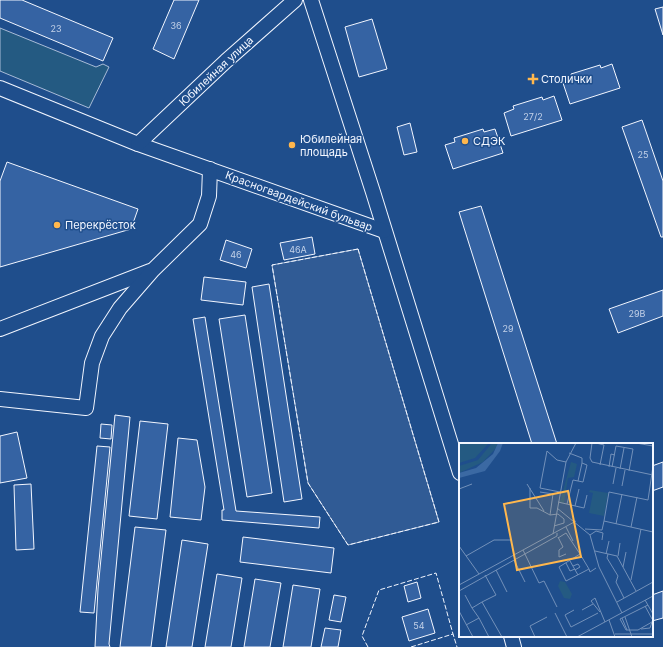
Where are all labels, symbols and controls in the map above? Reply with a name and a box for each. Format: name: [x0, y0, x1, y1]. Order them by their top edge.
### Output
house number: 36: [170, 20, 182, 31]
house number: 23: [50, 23, 62, 34]
street label: Юбилейная улица: [176, 33, 256, 109]
place label: Столички: [541, 72, 592, 86]
marker: Столички: [528, 74, 538, 84]
house number: 27/2: [523, 111, 543, 122]
place label: Юбилейная площадь: [300, 132, 362, 159]
place label: СДЭК: [473, 134, 506, 148]
marker: СДЭК: [460, 136, 470, 146]
marker: Юбилейная площадь: [287, 140, 297, 150]
house number: 25: [638, 149, 648, 160]
street label: Красногвардейский бульвар: [223, 168, 375, 234]
place label: Перекрёсток: [65, 218, 136, 232]
marker: Перекрёсток: [52, 220, 62, 230]
house number: 46А: [289, 244, 307, 255]
house number: 46: [230, 249, 242, 260]
house number: 29В: [629, 308, 646, 319]
house number: 29: [502, 323, 514, 334]
inset map: [459, 443, 653, 637]
house number: 54: [413, 620, 425, 631]

